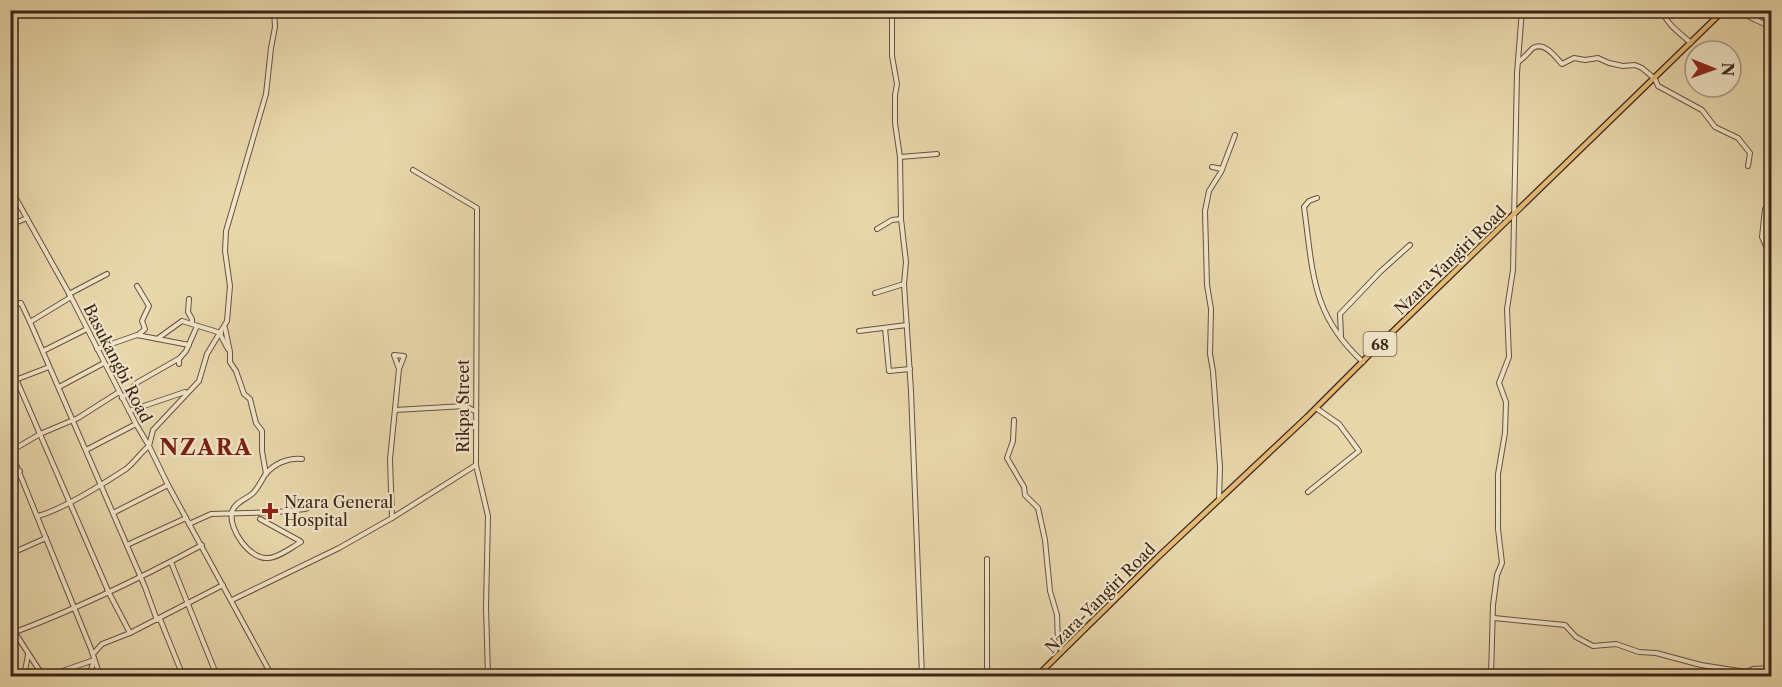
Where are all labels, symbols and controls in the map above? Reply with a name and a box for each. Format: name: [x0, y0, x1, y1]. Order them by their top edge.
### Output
north arrow: [1683, 39, 1743, 99]
text: N: [1718, 62, 1738, 76]
street label: Nzara-Yangiri Road: [1390, 201, 1510, 319]
street label: Basukangbi Road: [79, 300, 157, 426]
road number: 68: [1364, 332, 1396, 356]
street label: Rikpa Street: [453, 359, 473, 453]
district label: NZARA: [159, 434, 253, 461]
place label: Nzara General Hospital: [284, 492, 394, 530]
marker: Nzara General Hospital: [261, 502, 279, 520]
street label: Nzara-Yangiri Road: [1041, 538, 1160, 657]

